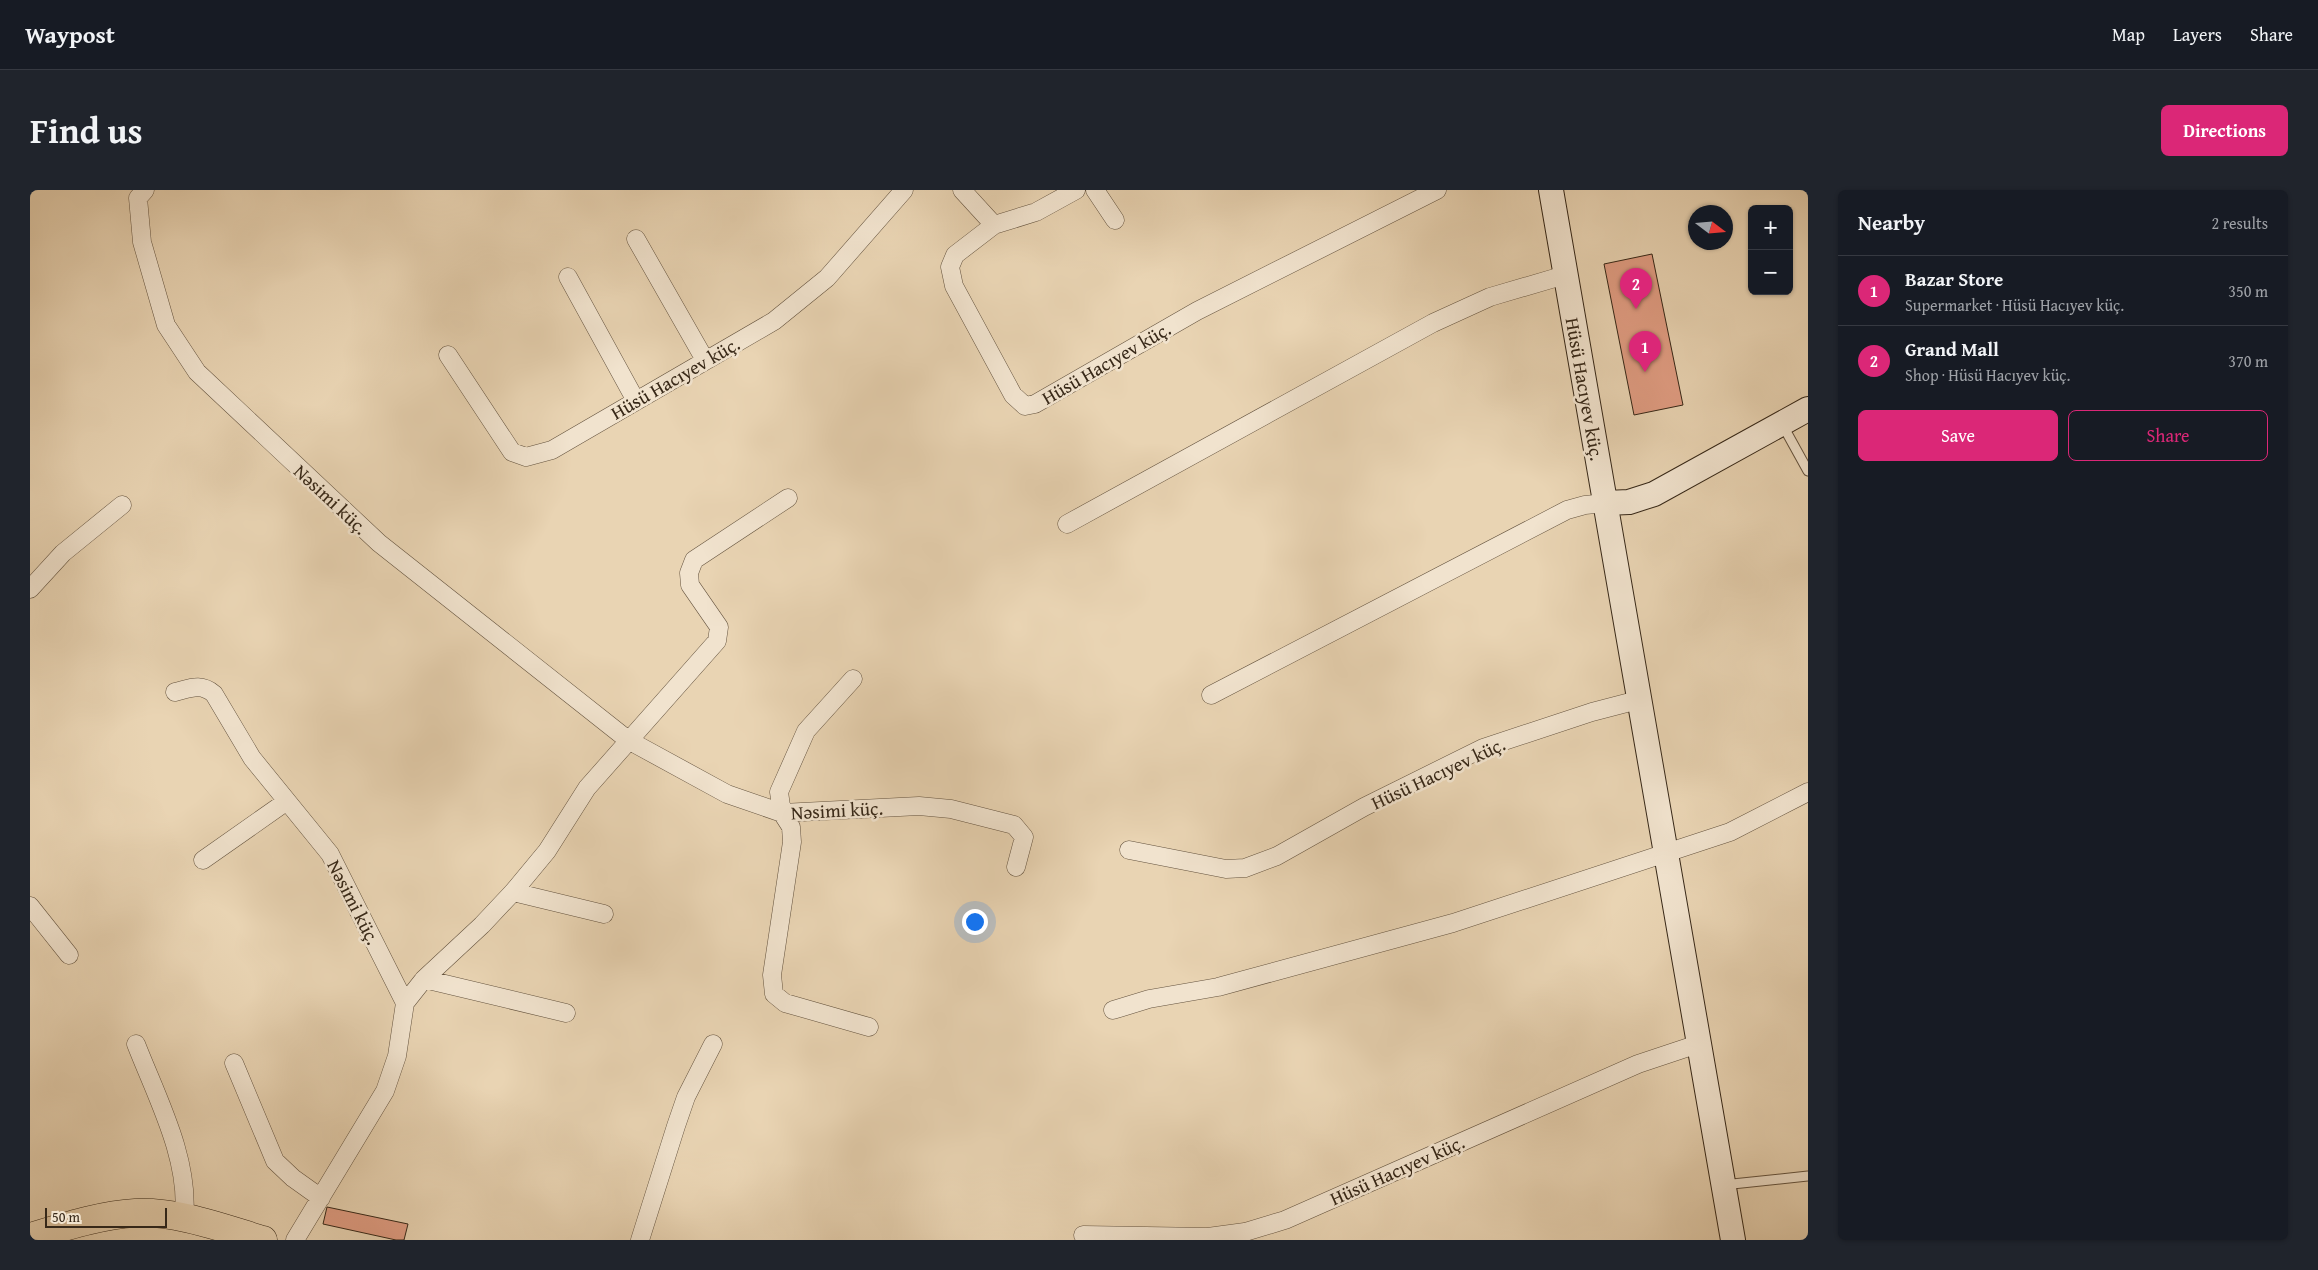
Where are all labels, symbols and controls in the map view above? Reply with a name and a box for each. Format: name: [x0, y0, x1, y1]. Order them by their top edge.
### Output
text: Waypost: [25, 17, 115, 52]
text: Map: [2112, 21, 2145, 48]
text: Layers: [2173, 21, 2222, 48]
text: Share: [2250, 21, 2293, 48]
text: Find us: [30, 105, 143, 156]
button: Directions: [2161, 105, 2288, 156]
north arrow: [1688, 205, 1733, 250]
map controls: [1748, 205, 1793, 295]
button: +: [1748, 205, 1793, 250]
text: Nearby: [1858, 207, 1925, 238]
text: 2 results: [2211, 211, 2268, 235]
button: −: [1748, 250, 1793, 295]
text: Bazar Store: [1905, 265, 2003, 293]
pin: 2: [1620, 268, 1652, 309]
text: 1: [1870, 279, 1878, 303]
text: 350 m: [2228, 279, 2268, 303]
text: Supermarket · Hüsü Hacıyev küç.: [1905, 293, 2124, 317]
street label: Hüsü Hacıyev küç.: [1036, 315, 1176, 411]
street label: Hüsü Hacıyev küç.: [1559, 315, 1611, 463]
street label: Hüsü Hacıyev küç.: [605, 330, 745, 426]
pin: 1: [1629, 331, 1661, 372]
text: Grand Mall: [1905, 335, 1999, 363]
text: 2: [1870, 349, 1878, 373]
text: 370 m: [2228, 349, 2268, 373]
text: Shop · Hüsü Hacıyev küç.: [1905, 363, 2070, 387]
button: Save: [1858, 410, 2058, 461]
button: Share: [2068, 410, 2268, 461]
street label: Nəsimi küç.: [288, 457, 374, 541]
street label: Hüsü Hacıyev küç.: [1366, 730, 1510, 816]
street label: Nəsimi küç.: [790, 794, 884, 826]
street label: Nəsimi küç.: [321, 855, 387, 949]
your location: [962, 909, 988, 935]
street label: Hüsü Hacıyev küç.: [1325, 1128, 1469, 1212]
scale bar: [45, 1205, 168, 1228]
text: 50 m: [52, 1207, 80, 1227]

